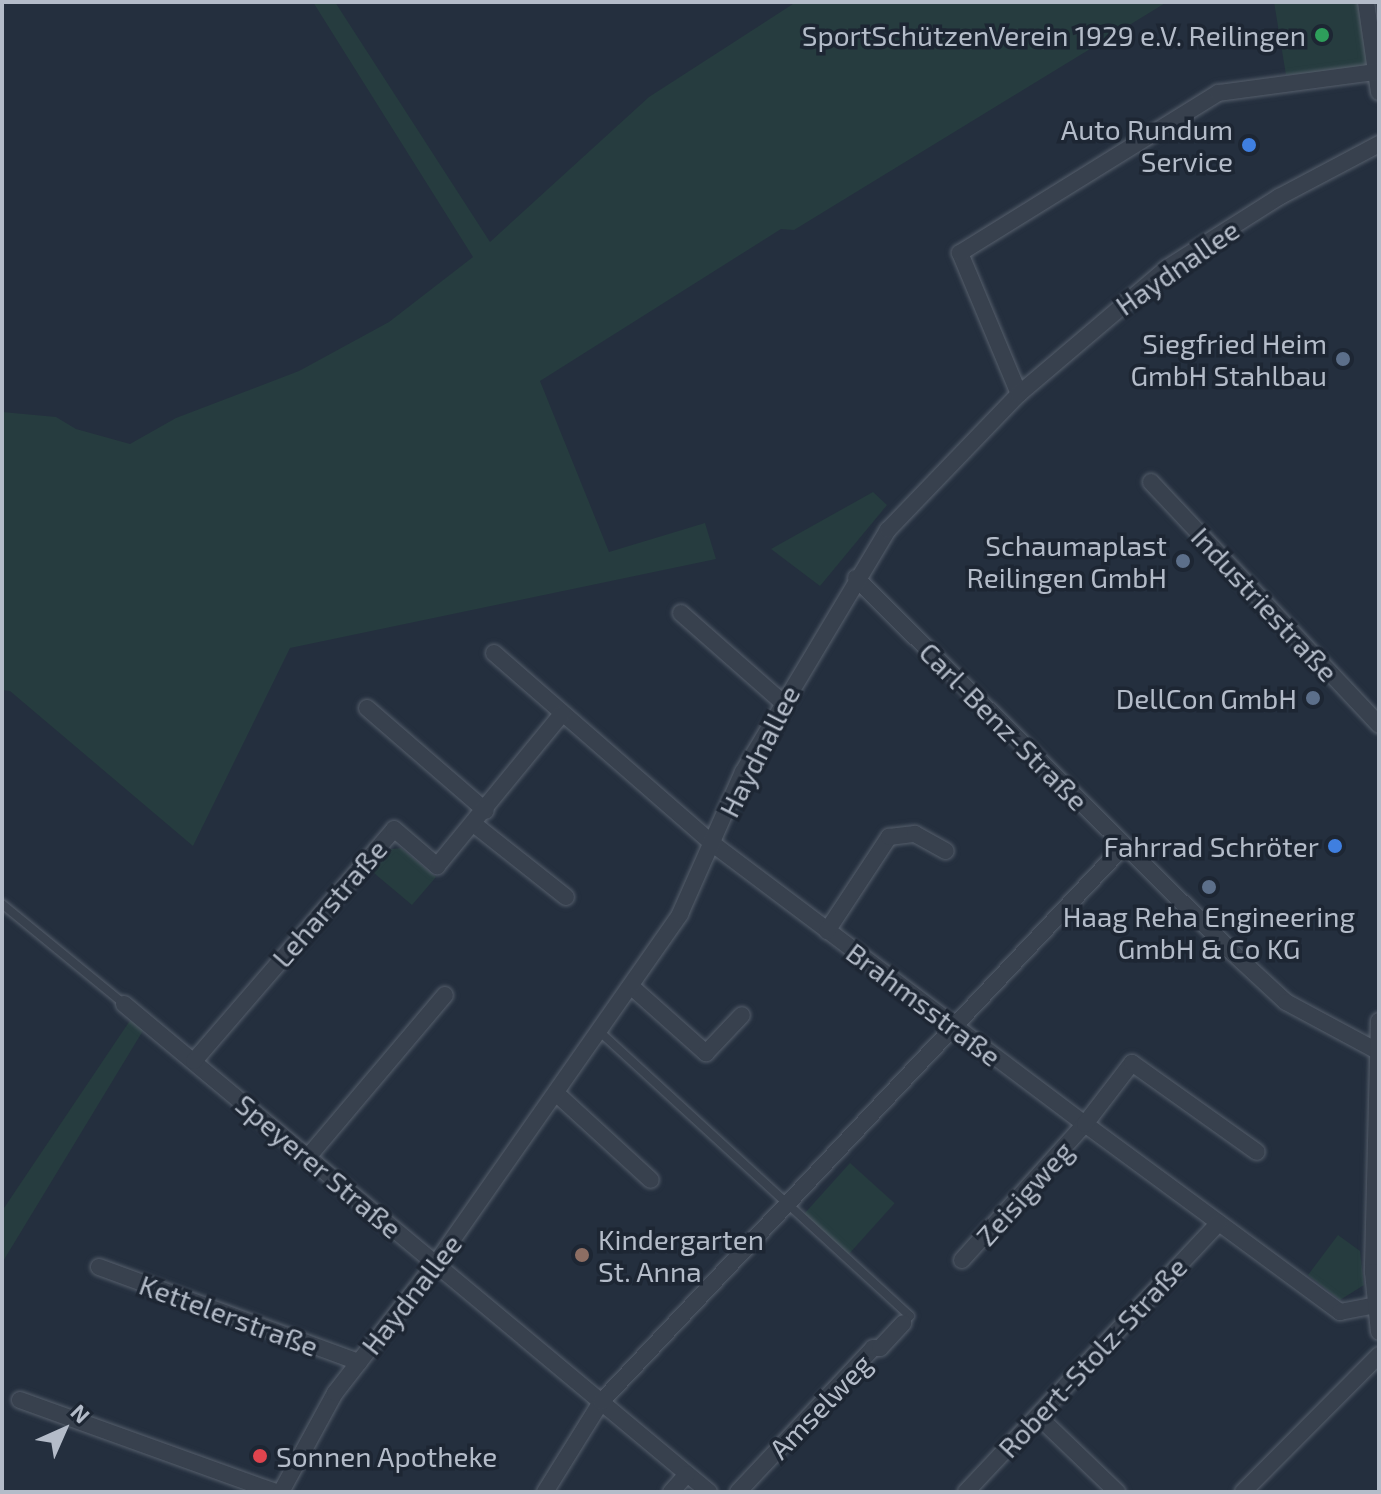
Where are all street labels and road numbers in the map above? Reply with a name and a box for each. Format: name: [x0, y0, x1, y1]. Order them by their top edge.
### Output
street label: Haydnallee: [1109, 212, 1245, 322]
street label: Industriestraße: [1185, 520, 1345, 688]
street label: Carl-Benz-Straße: [913, 635, 1095, 817]
street label: Haydnallee: [712, 680, 806, 822]
street label: Leharstraße: [265, 832, 393, 974]
street label: Brahmsstraße: [840, 935, 1008, 1073]
street label: Speyerer Straße: [229, 1087, 409, 1245]
street label: Zeisigweg: [969, 1134, 1079, 1252]
street label: Haydnallee: [354, 1227, 468, 1361]
street label: Robert-Stolz-Straße: [991, 1250, 1193, 1464]
street label: Kettelerstraße: [135, 1267, 323, 1363]
street label: Amselweg: [762, 1347, 878, 1465]

